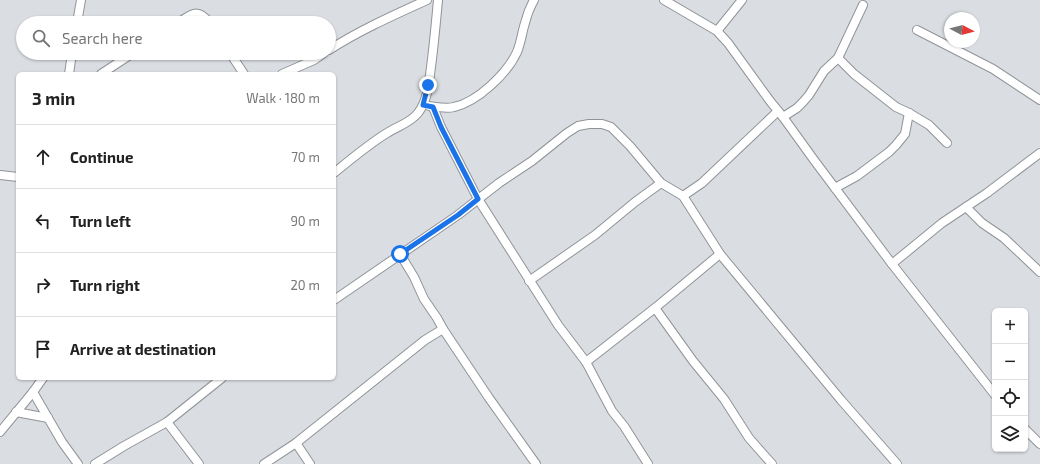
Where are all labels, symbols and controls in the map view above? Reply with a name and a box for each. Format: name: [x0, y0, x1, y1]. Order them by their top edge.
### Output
north arrow: [944, 12, 980, 48]
search box: [16, 16, 336, 60]
icon: search: [30, 27, 52, 49]
text: Search here: [62, 29, 143, 47]
route end: [419, 76, 437, 94]
text: 3 min: [32, 88, 75, 108]
text: Walk · 180 m: [246, 90, 320, 106]
icon: ahead: [32, 146, 54, 168]
text: Continue: [70, 148, 133, 166]
text: 70 m: [291, 149, 320, 165]
icon: left: [32, 210, 54, 232]
text: Turn left: [70, 212, 131, 230]
text: 90 m: [290, 213, 320, 229]
route start: [391, 245, 409, 263]
icon: right: [32, 274, 54, 296]
text: Turn right: [70, 276, 140, 294]
text: 20 m: [291, 277, 320, 293]
map controls: [992, 308, 1028, 452]
button: +: [992, 308, 1028, 344]
icon: arrive: [32, 338, 54, 360]
text: Arrive at destination: [70, 340, 216, 358]
button: −: [992, 344, 1028, 380]
button: locate: [992, 380, 1028, 416]
button: layers: [992, 416, 1028, 452]

